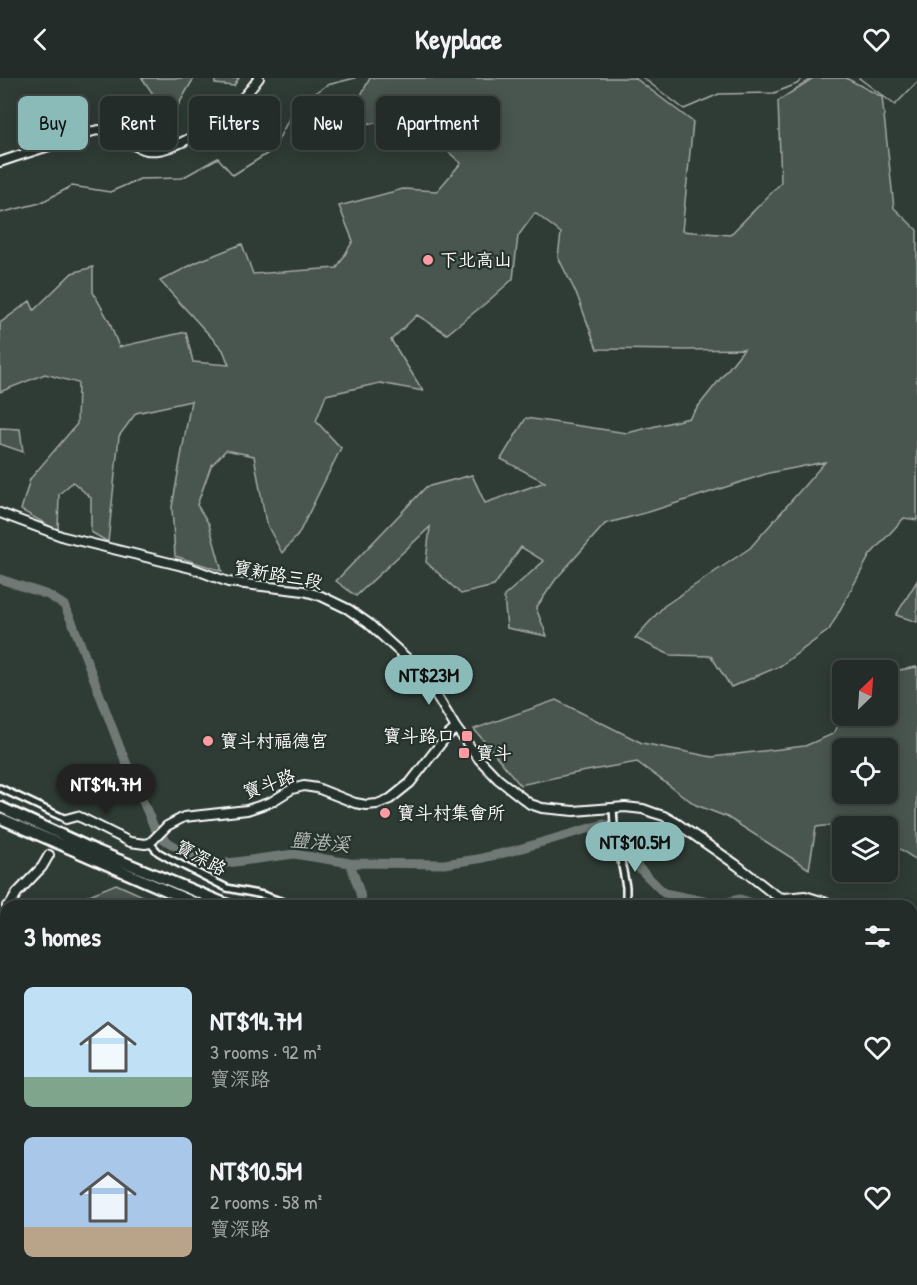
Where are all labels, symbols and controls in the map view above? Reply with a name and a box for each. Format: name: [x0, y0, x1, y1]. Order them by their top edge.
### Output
text: Keyplace: [415, 21, 502, 57]
icon: back: [24, 23, 57, 56]
icon: heart: [860, 23, 893, 56]
chip: Buy: [18, 96, 88, 150]
chip: Rent: [100, 96, 177, 150]
chip: Filters: [189, 96, 280, 150]
chip: New: [292, 96, 364, 150]
chip: Apartment: [376, 96, 500, 150]
place label: 下北高山: [440, 247, 512, 272]
marker: 下北高山: [421, 253, 435, 267]
street label: 寶新路三段: [232, 554, 325, 595]
pin: NT$23M: [380, 655, 478, 706]
north arrow: [832, 660, 898, 726]
map controls: [832, 660, 898, 882]
text: NT$23M: [399, 661, 459, 688]
place label: 寶斗路口: [383, 723, 455, 748]
place label: 寶斗村福德宮: [220, 728, 328, 753]
marker: 寶斗路口: [460, 729, 474, 743]
marker: 寶斗村福德宮: [201, 734, 215, 748]
button: locate: [832, 738, 898, 804]
place label: 寶斗: [476, 740, 512, 765]
marker: 寶斗: [457, 746, 471, 760]
street label: 寶斗路: [239, 763, 298, 805]
pin: NT$14.7M: [44, 764, 168, 815]
text: NT$14.7M: [71, 770, 141, 797]
place label: 寶斗村集會所: [397, 800, 505, 825]
marker: 寶斗村集會所: [378, 806, 392, 820]
button: layers: [832, 816, 898, 882]
pin: NT$10.5M: [573, 822, 697, 873]
water label: 鹽港溪: [289, 825, 352, 858]
text: NT$10.5M: [600, 828, 671, 855]
street label: 寶深路: [172, 834, 231, 881]
text: 3 homes: [24, 919, 101, 954]
icon: filters: [861, 920, 894, 953]
text: NT$14.7M: [210, 1003, 302, 1038]
icon: home: [72, 1011, 144, 1083]
icon: heart: [861, 1031, 894, 1064]
text: 3 rooms · 92 m²: [210, 1038, 321, 1065]
text: 寶深路: [210, 1065, 270, 1092]
text: NT$10.5M: [210, 1153, 302, 1188]
icon: home: [72, 1161, 144, 1233]
icon: heart: [861, 1181, 894, 1214]
text: 2 rooms · 58 m²: [210, 1188, 322, 1215]
text: 寶深路: [210, 1215, 270, 1242]

